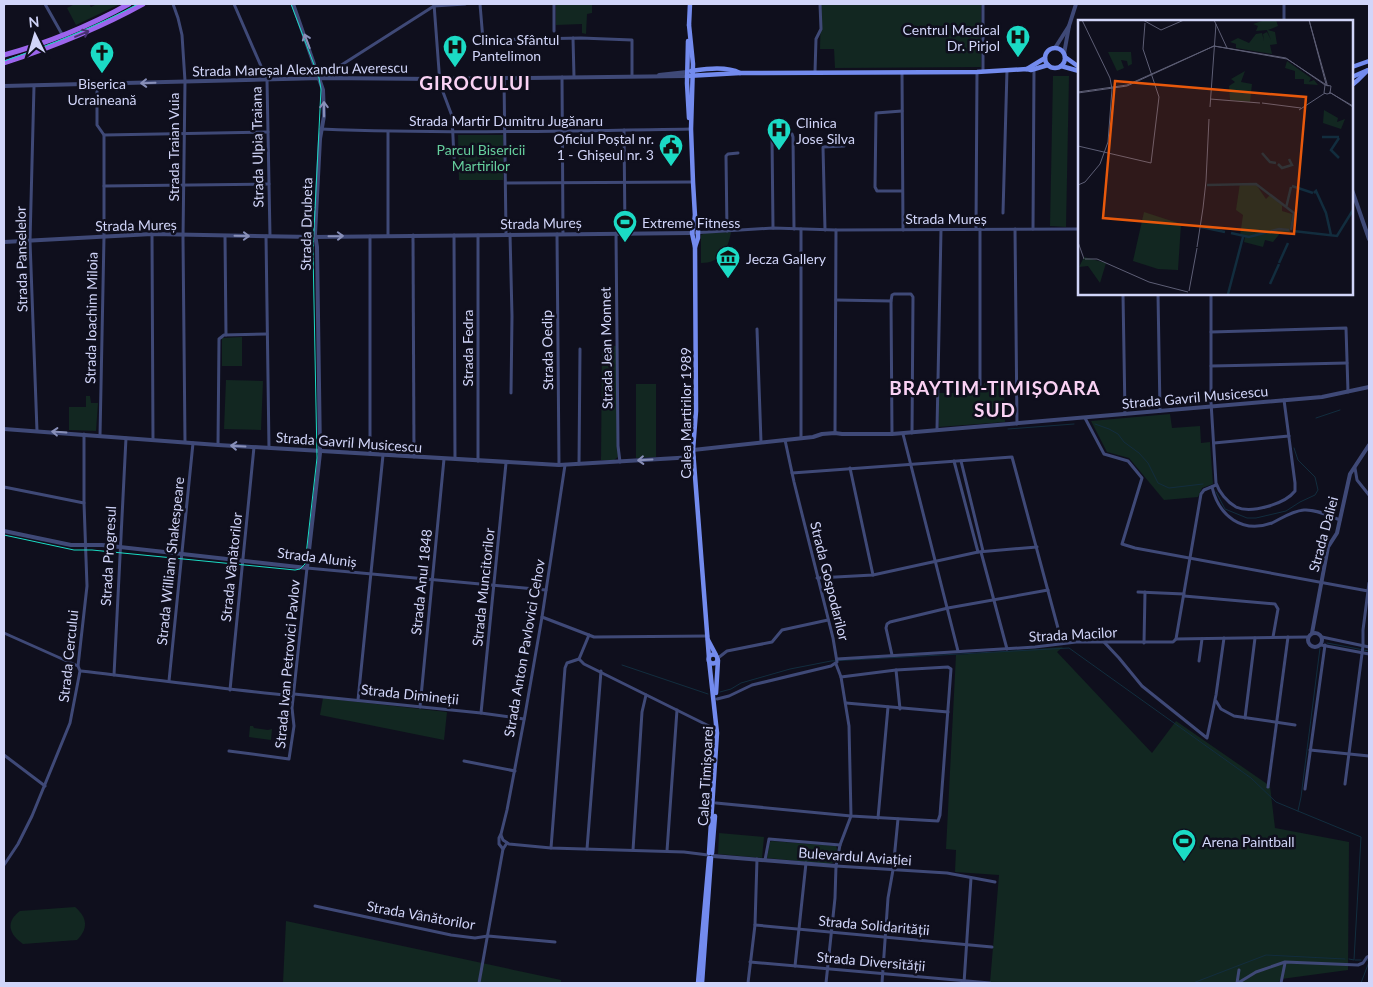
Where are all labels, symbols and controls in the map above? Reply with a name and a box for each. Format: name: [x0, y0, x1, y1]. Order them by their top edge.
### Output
north arrow: [10, 10, 60, 60]
text: N: [28, 13, 40, 30]
inset map: [1078, 20, 1353, 295]
place label: Centrul Medical Dr. Pirjol: [903, 21, 1000, 54]
hospital icon: Centrul Medical Dr. Pirjol: [1005, 24, 1031, 58]
one-way arrow: [74, 29, 89, 39]
place label: Clinica Sfântul Pantelimon: [472, 31, 559, 64]
one-way arrow: [302, 34, 311, 49]
hospital icon: Clinica Sfântul Pantelimon: [442, 34, 468, 68]
church icon: Biserica Ucraineană: [89, 40, 115, 74]
street label: Strada Mareșal Alexandru Averescu: [192, 59, 408, 79]
district label: GIROCULUI: [419, 71, 531, 94]
place label: Biserica Ucraineană: [68, 75, 137, 108]
one-way arrow: [140, 78, 156, 87]
street label: Strada Ulpia Traiana: [247, 86, 267, 208]
street label: Strada Traian Vuia: [165, 92, 182, 201]
one-way arrow: [319, 101, 329, 117]
street label: Strada Martir Dumitru Jugănaru: [409, 112, 603, 129]
place label: Clinica Jose Silva: [796, 114, 855, 147]
hospital icon: Clinica Jose Silva: [766, 117, 792, 151]
place label: Oficiul Poștal nr. 1 - Ghișeul nr. 3: [554, 130, 654, 163]
public building icon: Oficiul Poștal nr. 1 - Ghișeul nr. 3: [658, 133, 684, 167]
park label: Parcul Bisericii Martirilor: [437, 141, 525, 174]
street label: Strada Drubeta: [297, 177, 315, 271]
street label: Strada Panselelor: [12, 206, 30, 312]
sports icon: Extreme Fitness: [612, 209, 638, 243]
street label: Strada Mureș: [905, 210, 987, 227]
street label: Strada Mureș: [500, 214, 582, 232]
place label: Extreme Fitness: [642, 214, 740, 231]
street label: Strada Mureș: [95, 216, 177, 234]
one-way arrow: [234, 231, 250, 241]
one-way arrow: [328, 231, 344, 241]
museum icon: Jecza Gallery: [715, 245, 741, 279]
place label: Jecza Gallery: [746, 250, 827, 267]
street label: Strada Ioachim Miloia: [81, 252, 101, 384]
street label: Strada Jean Monnet: [596, 287, 616, 409]
street label: Strada Fedra: [459, 309, 476, 387]
street label: Strada Oedip: [538, 310, 556, 390]
street label: Calea Martirilor 1989: [677, 347, 694, 479]
district label: BRAYTIM-TIMIȘOARA SUD: [889, 376, 1101, 421]
street label: Strada Gavril Musicescu: [1121, 382, 1269, 412]
one-way arrow: [51, 428, 67, 437]
street label: Strada Gavril Musicescu: [275, 428, 423, 456]
one-way arrow: [231, 441, 247, 450]
one-way arrow: [637, 456, 653, 465]
street label: Strada William Shakespeare: [153, 476, 187, 646]
street label: Strada Daliei: [1305, 494, 1341, 574]
street label: Strada Progresul: [97, 505, 119, 607]
street label: Strada Vânătorilor: [217, 511, 245, 623]
street label: Strada Gospodarilor: [807, 520, 853, 642]
street label: Strada Muncitorilor: [468, 527, 498, 647]
street label: Strada Anul 1848: [407, 528, 435, 636]
street label: Strada Aluniș: [276, 544, 358, 570]
street label: Strada Anton Pavlovici Cehov: [500, 557, 548, 738]
street label: Strada Ivan Petrovici Pavlov: [271, 578, 303, 749]
street label: Strada Cercului: [55, 609, 81, 703]
street label: Strada Macilor: [1028, 623, 1118, 645]
street label: Strada Dimineții: [360, 680, 460, 708]
street label: Calea Timișoarei: [694, 726, 716, 826]
sports icon: Arena Paintball: [1171, 828, 1197, 862]
place label: Arena Paintball: [1202, 833, 1295, 850]
street label: Bulevardul Aviației: [798, 844, 912, 868]
street label: Strada Vânătorilor: [365, 897, 477, 933]
street label: Strada Solidarității: [818, 912, 930, 938]
street label: Strada Diversității: [816, 948, 926, 974]

